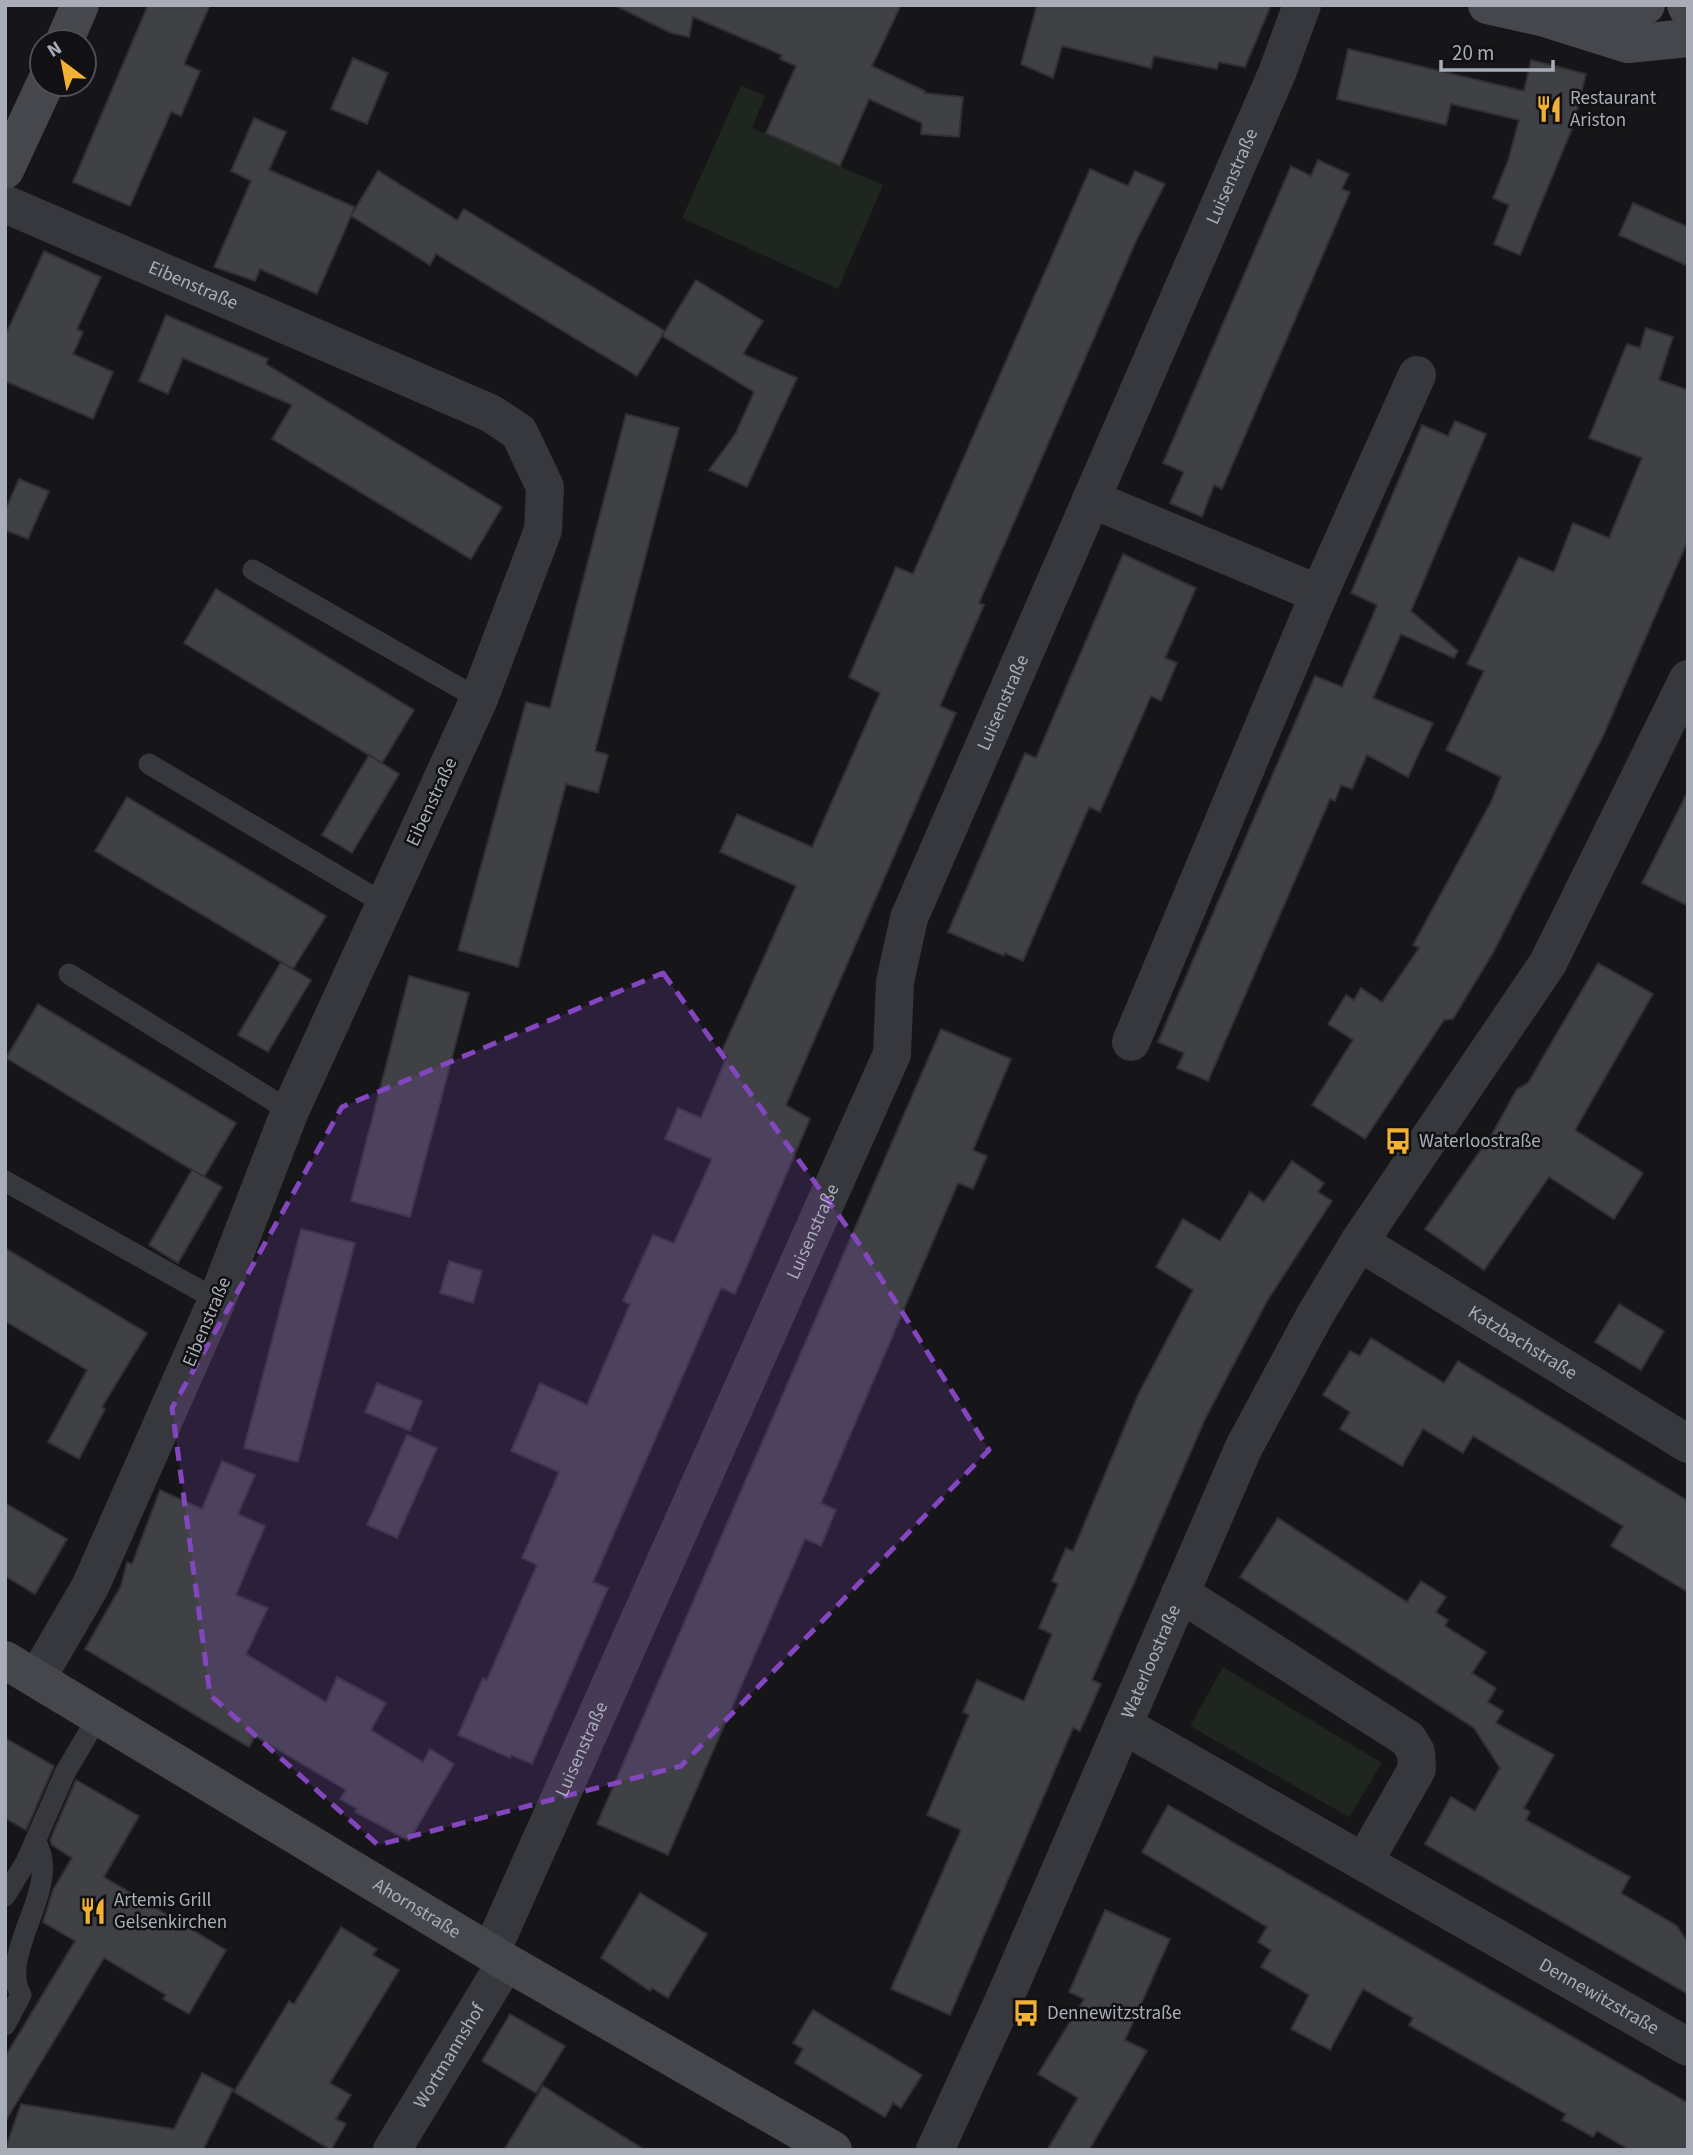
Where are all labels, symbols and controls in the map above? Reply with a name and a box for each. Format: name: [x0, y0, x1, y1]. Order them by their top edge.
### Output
north arrow: [28, 28, 98, 98]
scale bar: [1441, 28, 1553, 72]
text: N: [42, 35, 67, 65]
text: 20 m: [1452, 38, 1494, 68]
place label: Restaurant Ariston: [1570, 85, 1657, 134]
restaurant icon: Restaurant Ariston: [1534, 94, 1564, 124]
street label: Luisenstraße: [1199, 124, 1265, 228]
street label: Eibenstraße: [144, 254, 242, 316]
street label: Luisenstraße: [970, 650, 1036, 755]
street label: Eibenstraße: [400, 753, 464, 851]
bus stop icon: Waterloostraße: [1383, 1126, 1413, 1156]
place label: Waterloostraße: [1419, 1128, 1541, 1155]
street label: Luisenstraße: [780, 1179, 846, 1284]
street label: Eibenstraße: [176, 1273, 238, 1371]
street label: Katzbachstraße: [1463, 1299, 1582, 1386]
street label: Waterloostraße: [1114, 1600, 1187, 1723]
street label: Luisenstraße: [548, 1697, 615, 1801]
street label: Ahornstraße: [368, 1871, 466, 1945]
place label: Artemis Grill Gelsenkirchen: [114, 1887, 227, 1936]
restaurant icon: Artemis Grill Gelsenkirchen: [78, 1896, 108, 1926]
street label: Dennewitzstraße: [1534, 1951, 1664, 2041]
street label: Wortmannshof: [407, 1997, 492, 2114]
bus stop icon: Dennewitzstraße: [1011, 1998, 1041, 2028]
place label: Dennewitzstraße: [1047, 2000, 1181, 2027]

